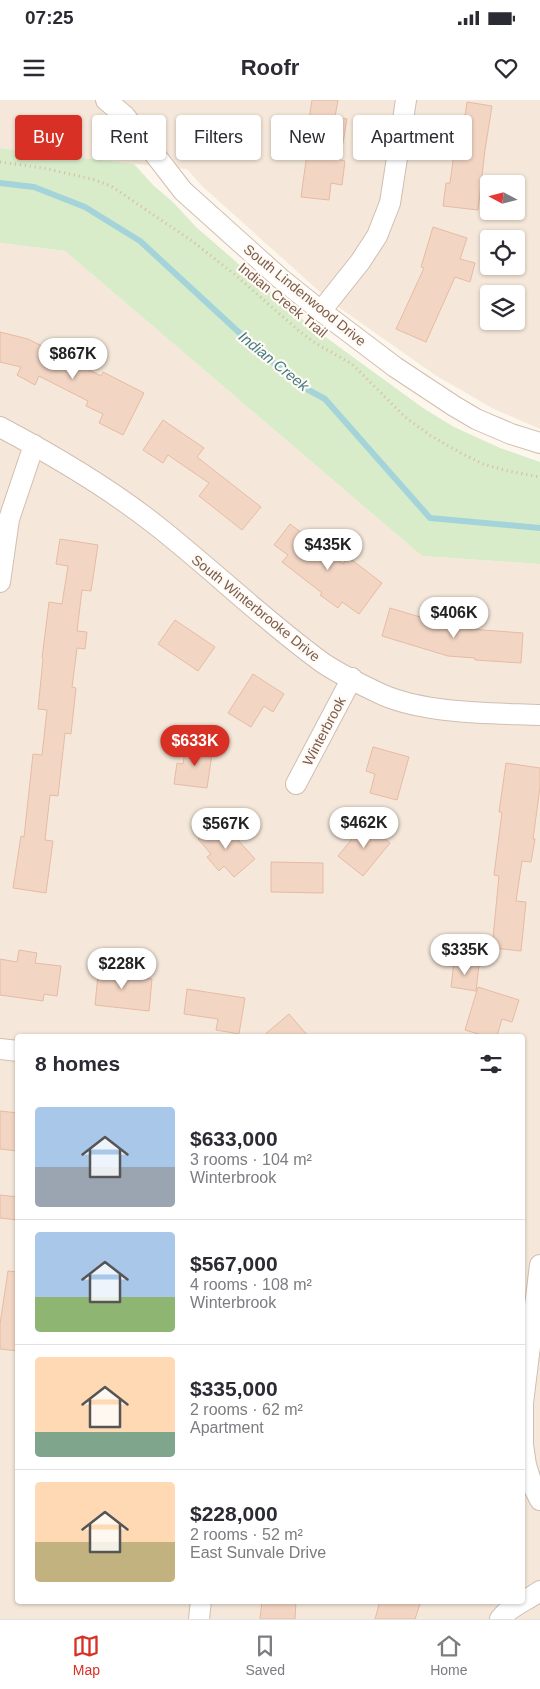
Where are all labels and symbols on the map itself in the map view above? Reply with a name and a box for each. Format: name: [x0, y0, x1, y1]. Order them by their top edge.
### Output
north arrow: [480, 175, 525, 220]
street label: South Lindenwood Drive: [241, 241, 369, 349]
street label: Indian Creek Trail: [235, 259, 331, 341]
water label: Indian Creek: [236, 328, 314, 395]
pin: $867K: [38, 338, 108, 380]
pin: $435K: [293, 528, 363, 571]
street label: South Winterbrooke Drive: [189, 551, 323, 665]
pin: $406K: [419, 596, 489, 639]
street label: Winterbrook: [299, 693, 349, 768]
pin: $633K: [160, 724, 230, 767]
pin: $462K: [329, 806, 399, 849]
pin: $567K: [191, 808, 261, 850]
pin: $335K: [430, 934, 500, 976]
pin: $228K: [87, 948, 157, 990]

